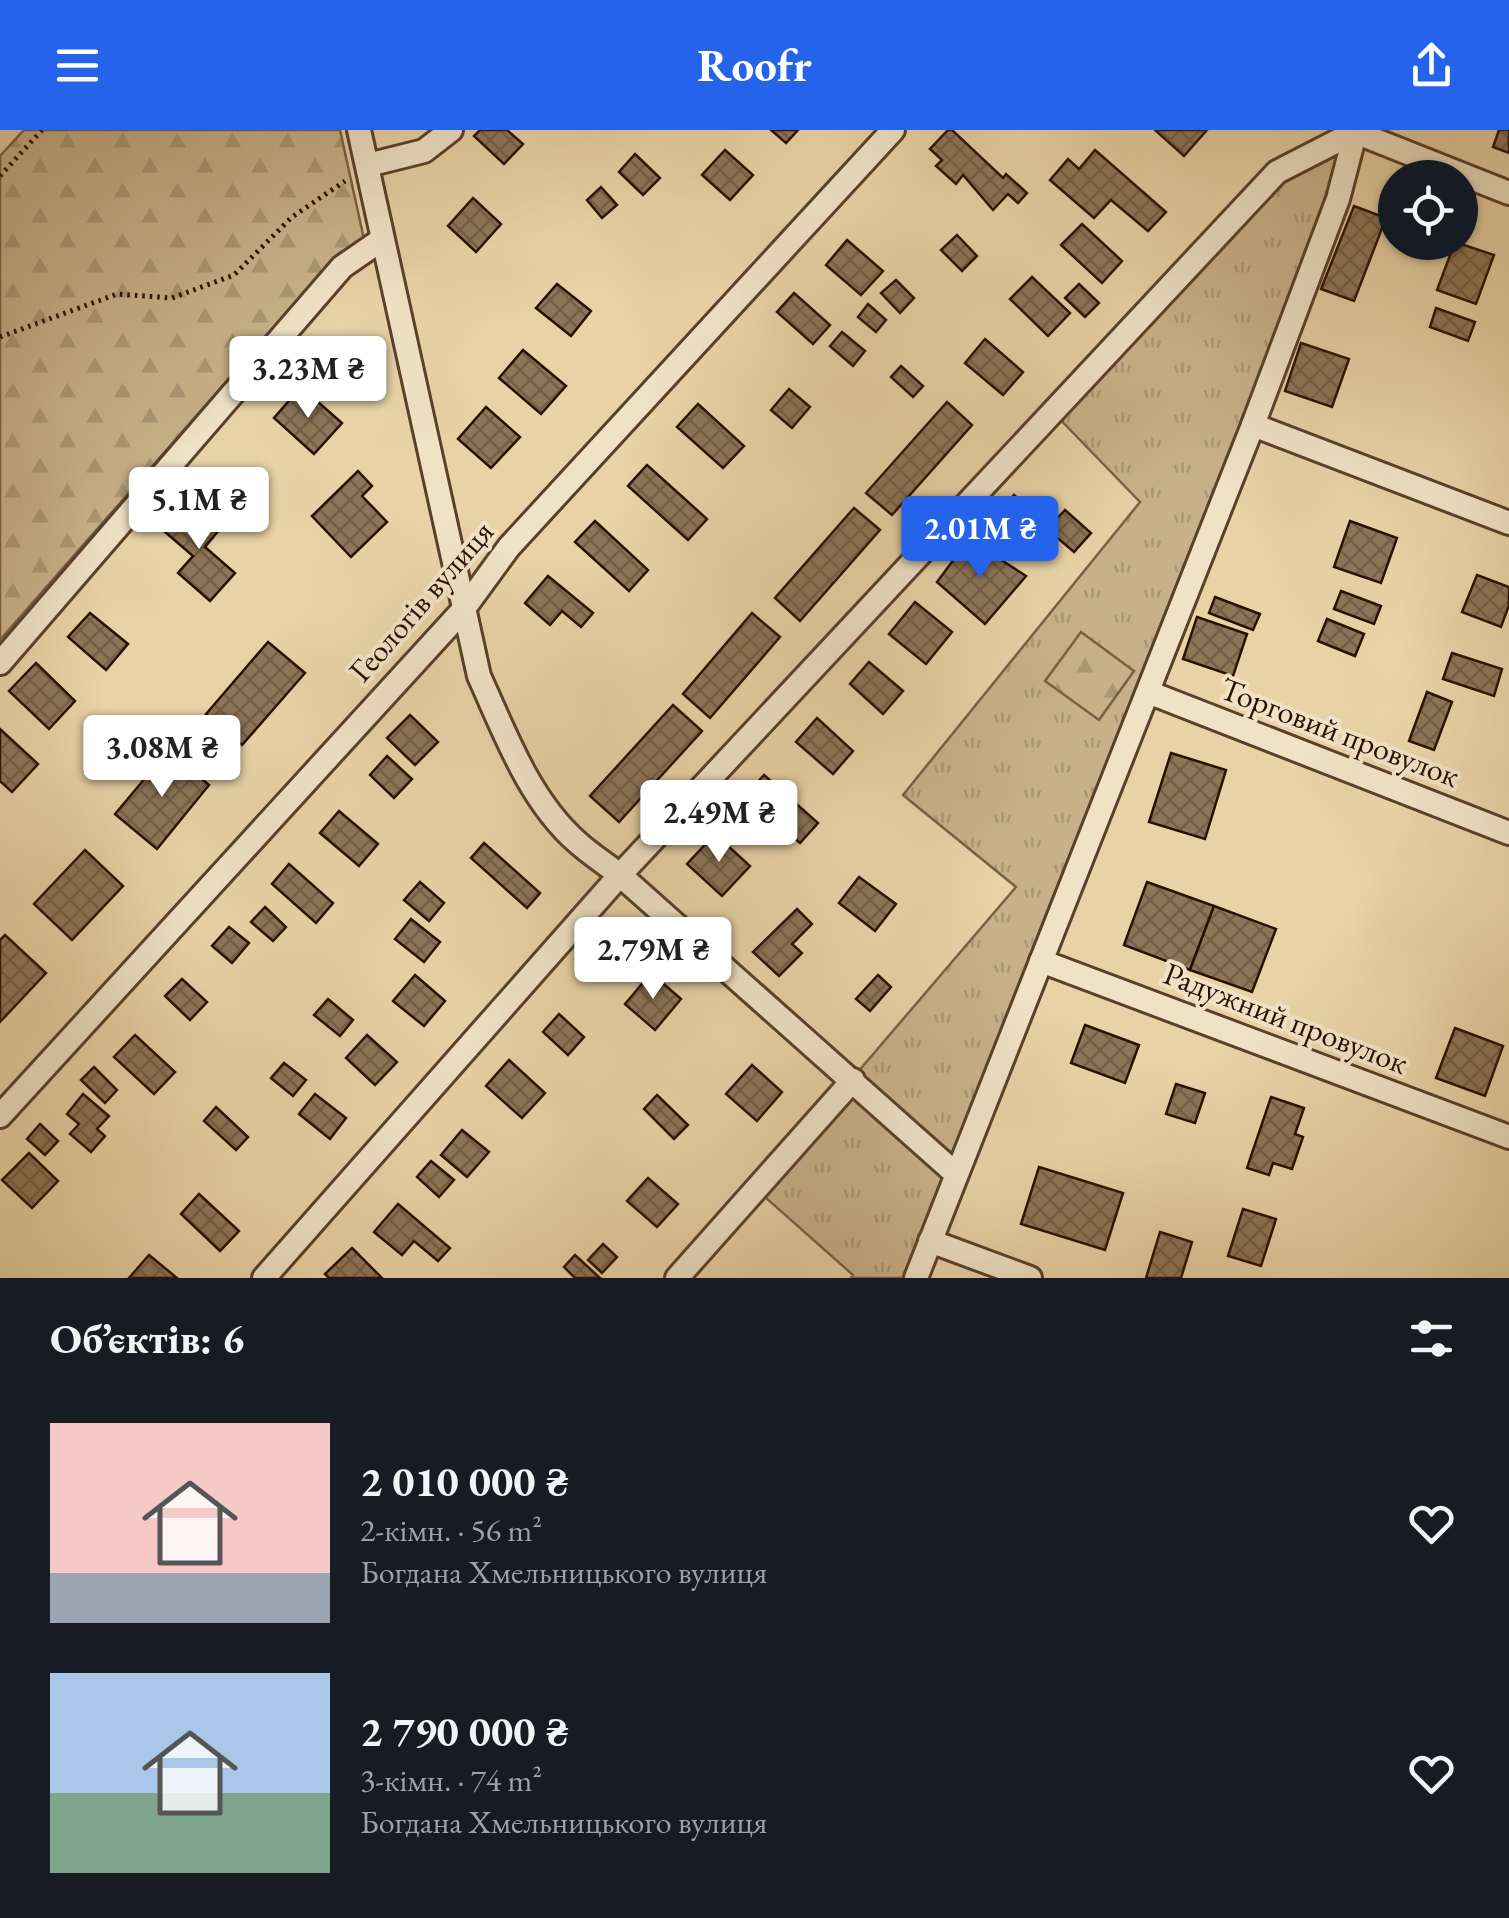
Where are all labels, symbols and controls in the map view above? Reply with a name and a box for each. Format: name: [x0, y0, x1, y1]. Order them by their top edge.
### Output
text: Roofr: [697, 36, 812, 94]
icon: menu: [50, 38, 105, 93]
icon: share: [1404, 38, 1459, 93]
map controls: [1378, 160, 1478, 260]
button: locate: [1378, 160, 1478, 260]
pin: 3.23M ₴: [216, 336, 400, 421]
text: 3.23M ₴: [251, 347, 365, 389]
pin: 5.1M ₴: [118, 467, 280, 552]
text: 5.1M ₴: [151, 478, 247, 520]
pin: 2.01M ₴: [888, 496, 1072, 581]
text: 2.01M ₴: [923, 507, 1037, 549]
street label: Геологів вулиця: [339, 512, 503, 690]
street label: Торговий провулок: [1214, 667, 1466, 797]
pin: 3.08M ₴: [70, 715, 254, 800]
text: 3.08M ₴: [105, 726, 219, 768]
pin: 2.49M ₴: [627, 780, 811, 865]
text: 2.49M ₴: [662, 791, 776, 833]
pin: 2.79M ₴: [561, 917, 745, 1002]
text: 2.79M ₴: [596, 928, 710, 970]
street label: Радужний провулок: [1158, 952, 1414, 1084]
text: Об’єктів: 6: [50, 1311, 244, 1366]
icon: filters: [1404, 1311, 1459, 1366]
text: 2 010 000 ₴: [360, 1454, 569, 1509]
icon: home: [130, 1463, 250, 1583]
icon: heart: [1404, 1496, 1459, 1551]
text: 2-кімн. · 56 m²: [360, 1509, 542, 1551]
text: Богдана Хмельницького вулиця: [360, 1551, 767, 1593]
text: 2 790 000 ₴: [360, 1704, 569, 1759]
icon: home: [130, 1713, 250, 1833]
icon: heart: [1404, 1746, 1459, 1801]
text: 3-кімн. · 74 m²: [360, 1759, 542, 1801]
text: Богдана Хмельницького вулиця: [360, 1801, 767, 1843]

